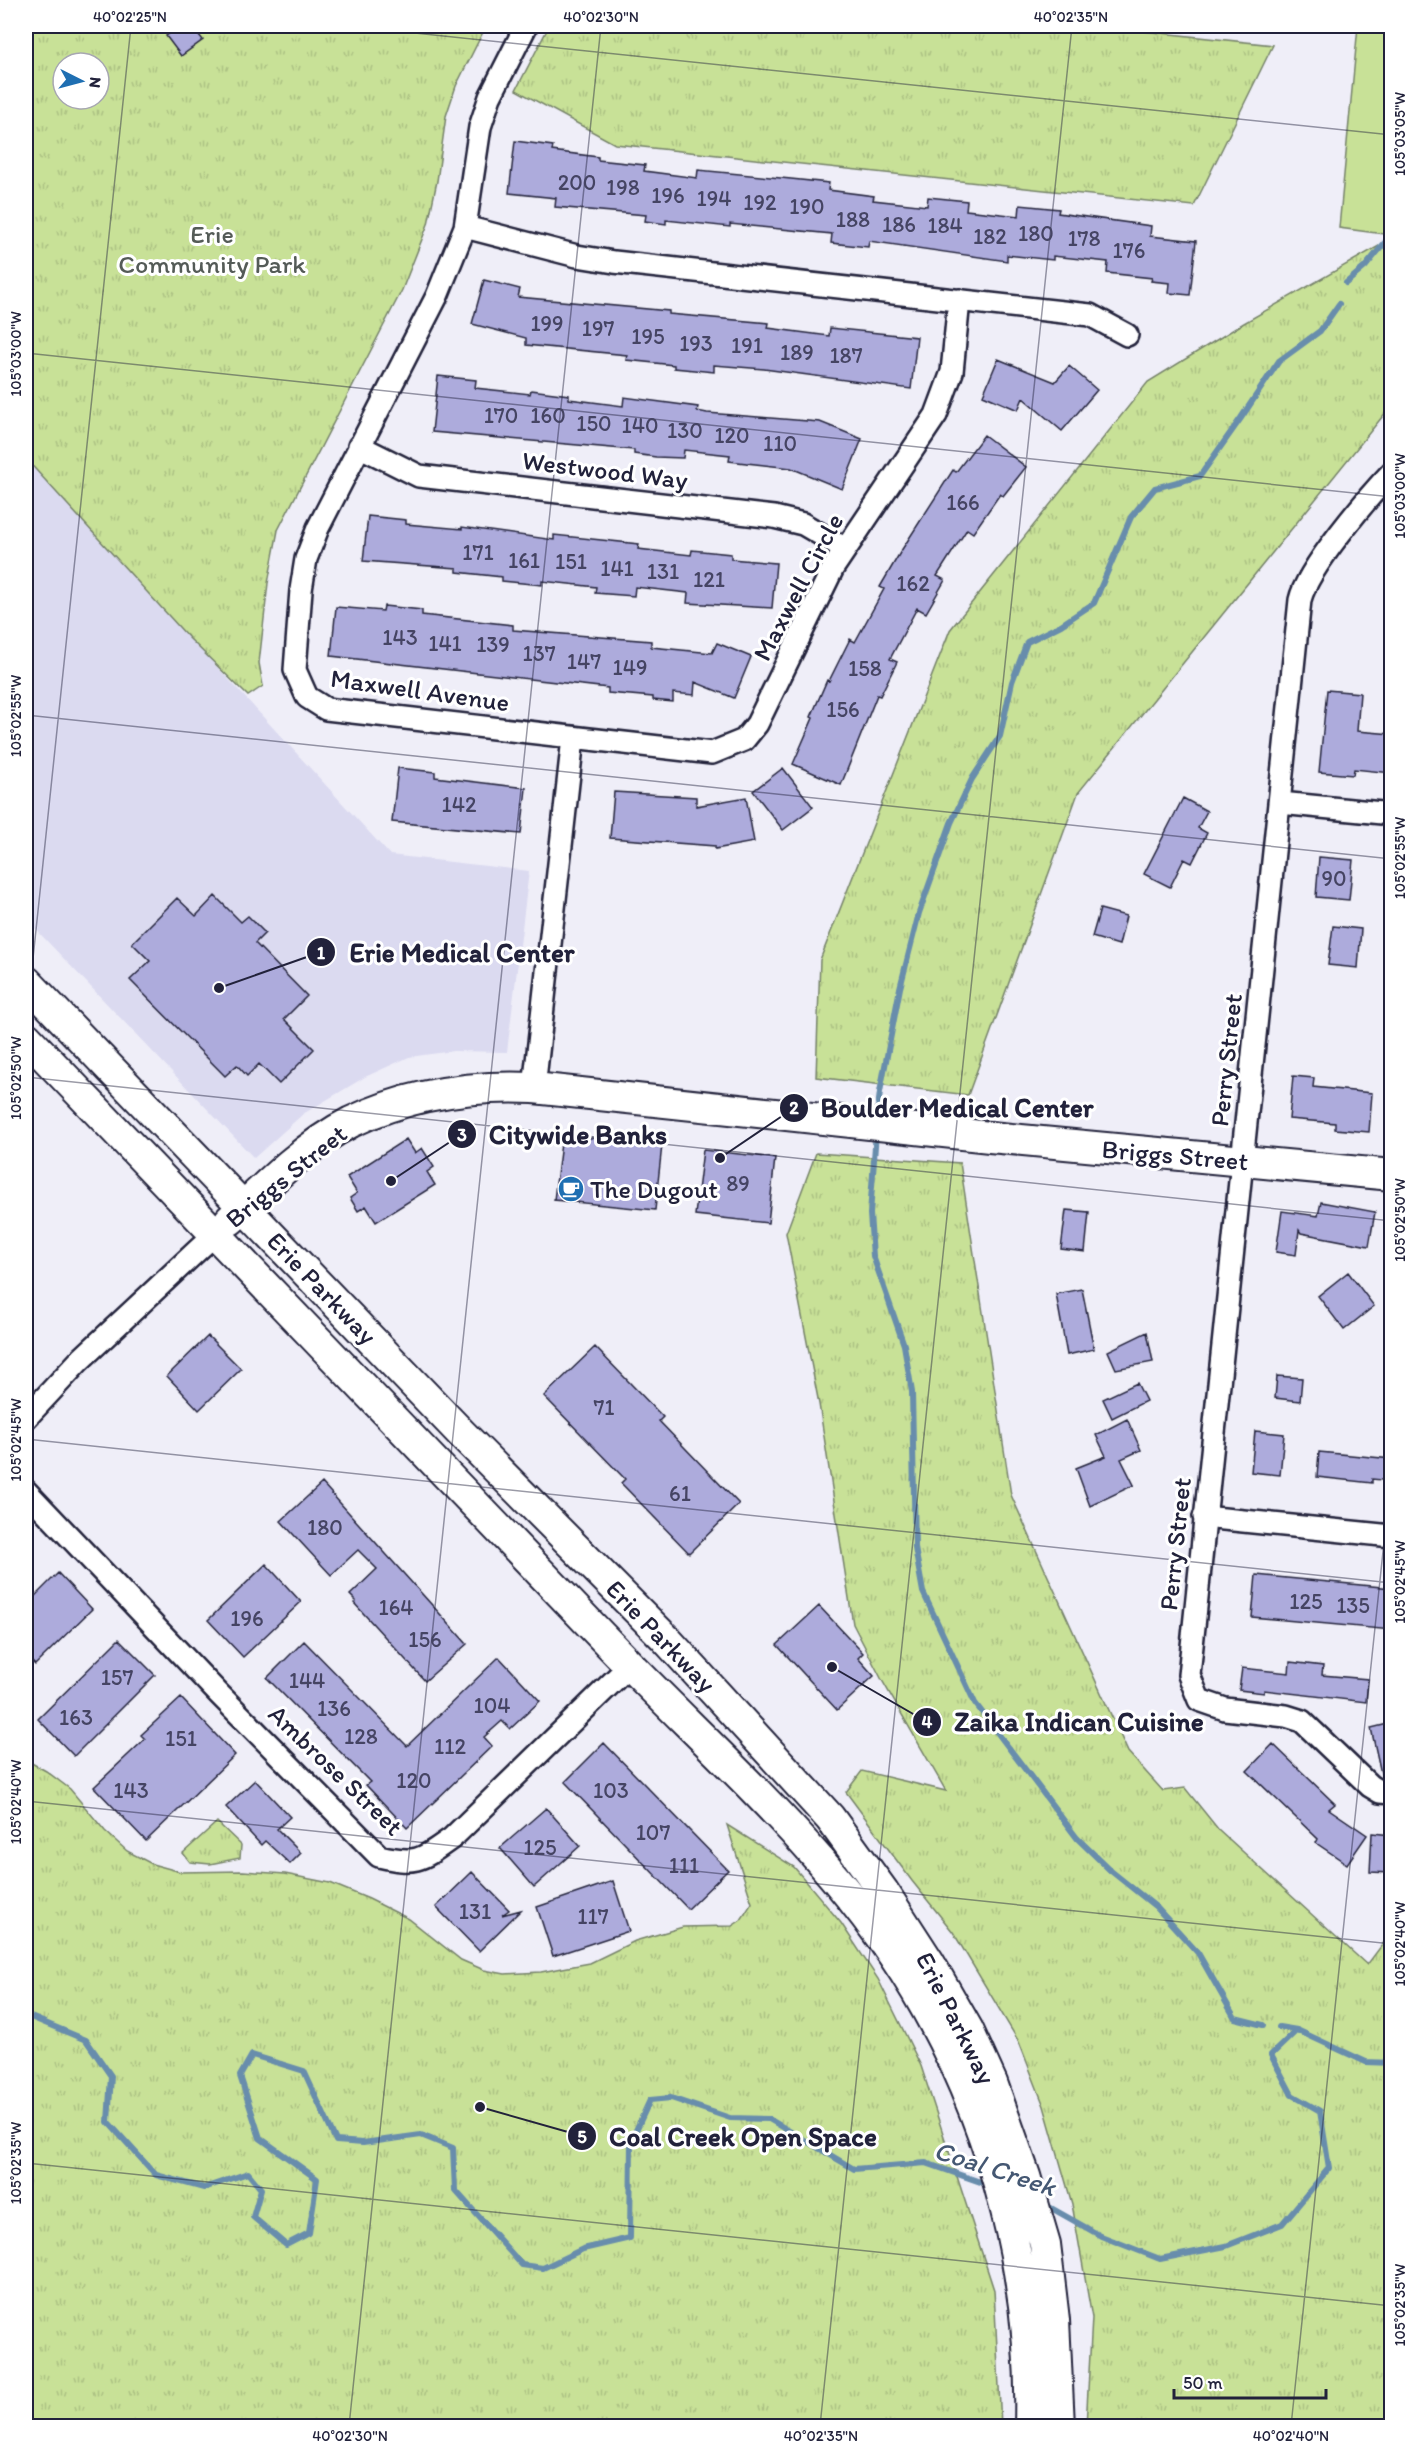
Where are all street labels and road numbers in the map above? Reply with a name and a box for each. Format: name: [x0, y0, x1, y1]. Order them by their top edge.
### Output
street label: Westwood Way: [520, 444, 690, 496]
street label: Maxwell Circle: [746, 508, 850, 666]
street label: Maxwell Avenue: [329, 662, 511, 718]
street label: Perry Street: [1203, 992, 1249, 1128]
street label: Briggs Street: [219, 1117, 353, 1235]
street label: Briggs Street: [1100, 1133, 1250, 1177]
street label: Erie Parkway: [260, 1225, 384, 1351]
street label: Perry Street: [1152, 1476, 1198, 1612]
street label: Erie Parkway: [599, 1573, 723, 1699]
street label: Ambrose Street: [262, 1698, 410, 1842]
street label: Erie Parkway: [909, 1946, 1003, 2090]

